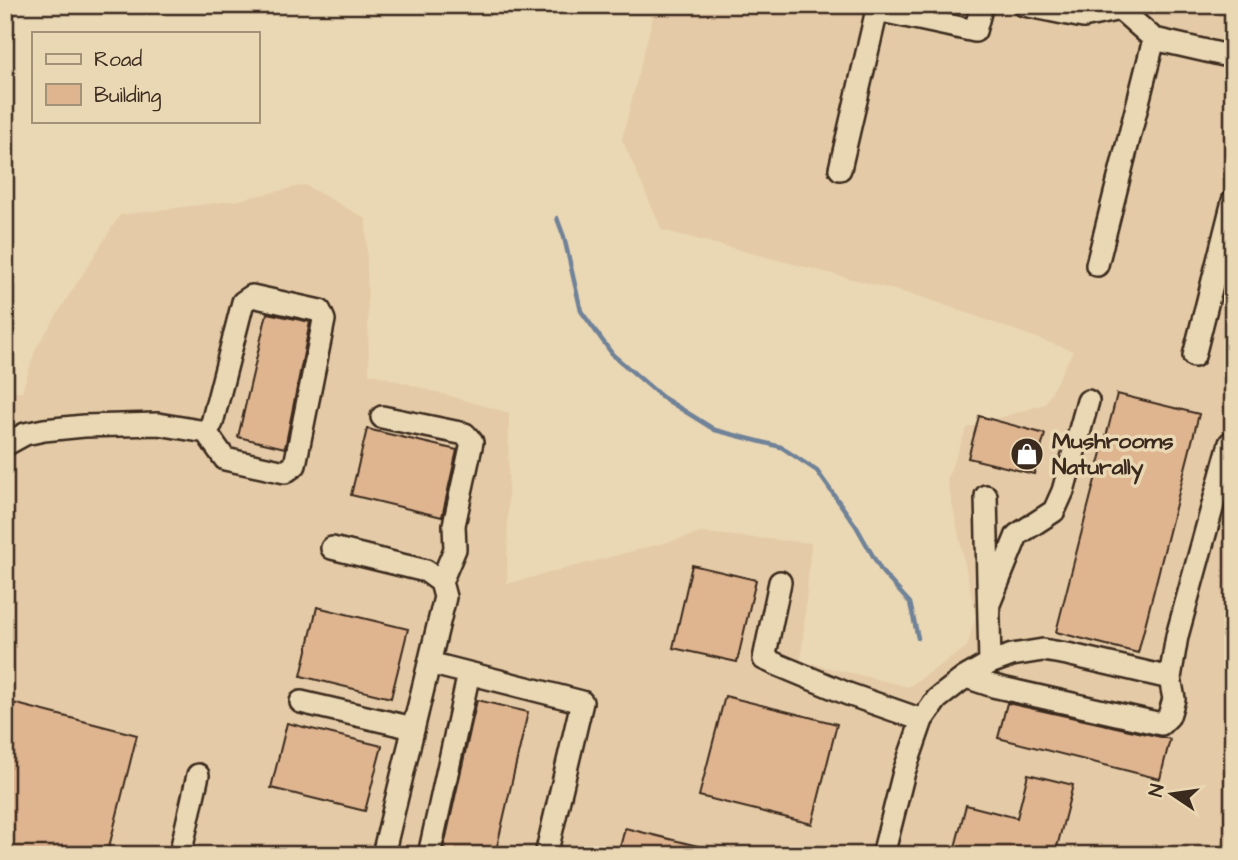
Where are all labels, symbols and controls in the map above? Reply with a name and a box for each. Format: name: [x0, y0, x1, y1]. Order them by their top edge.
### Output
legend: [32, 32, 259, 122]
text: Road: [94, 45, 142, 74]
text: Building: [94, 81, 162, 112]
place label: Mushrooms Naturally: [1052, 425, 1174, 485]
shop icon: Mushrooms Naturally: [1008, 435, 1046, 473]
north arrow: [1136, 758, 1206, 828]
text: N: [1142, 782, 1171, 799]

